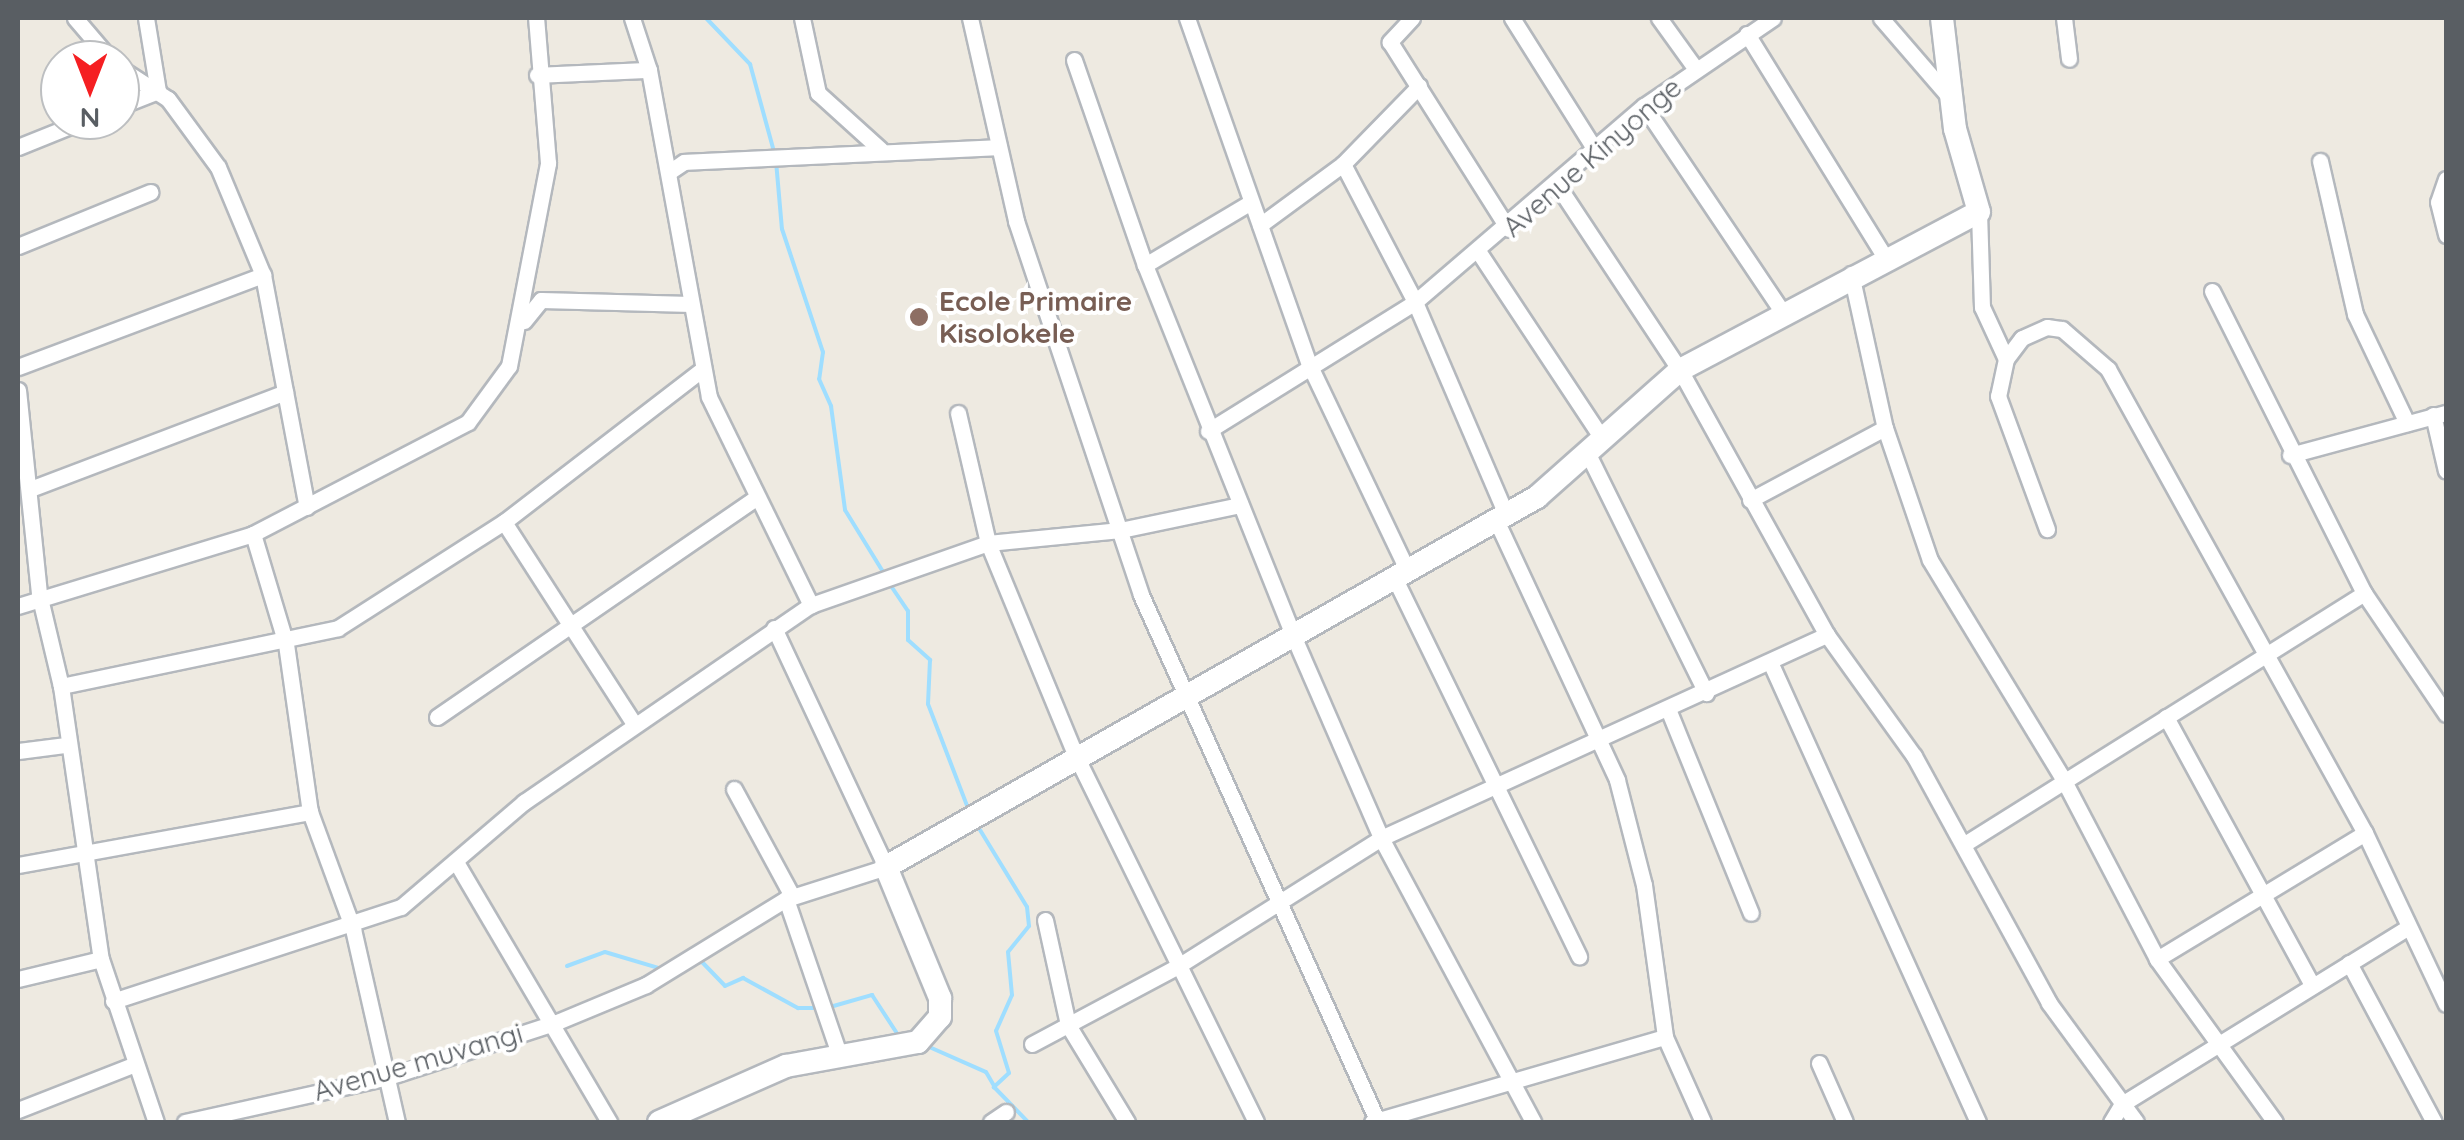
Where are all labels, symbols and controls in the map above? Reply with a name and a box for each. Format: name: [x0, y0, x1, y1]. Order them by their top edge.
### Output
north arrow: [40, 40, 140, 140]
street label: Avenue Kinyonge: [1496, 70, 1688, 244]
text: N: [80, 101, 100, 136]
place label: Ecole Primaire Kisolokele: [939, 284, 1132, 350]
marker: Ecole Primaire Kisolokele: [908, 306, 930, 328]
street label: Avenue muvangi: [309, 1016, 527, 1108]

